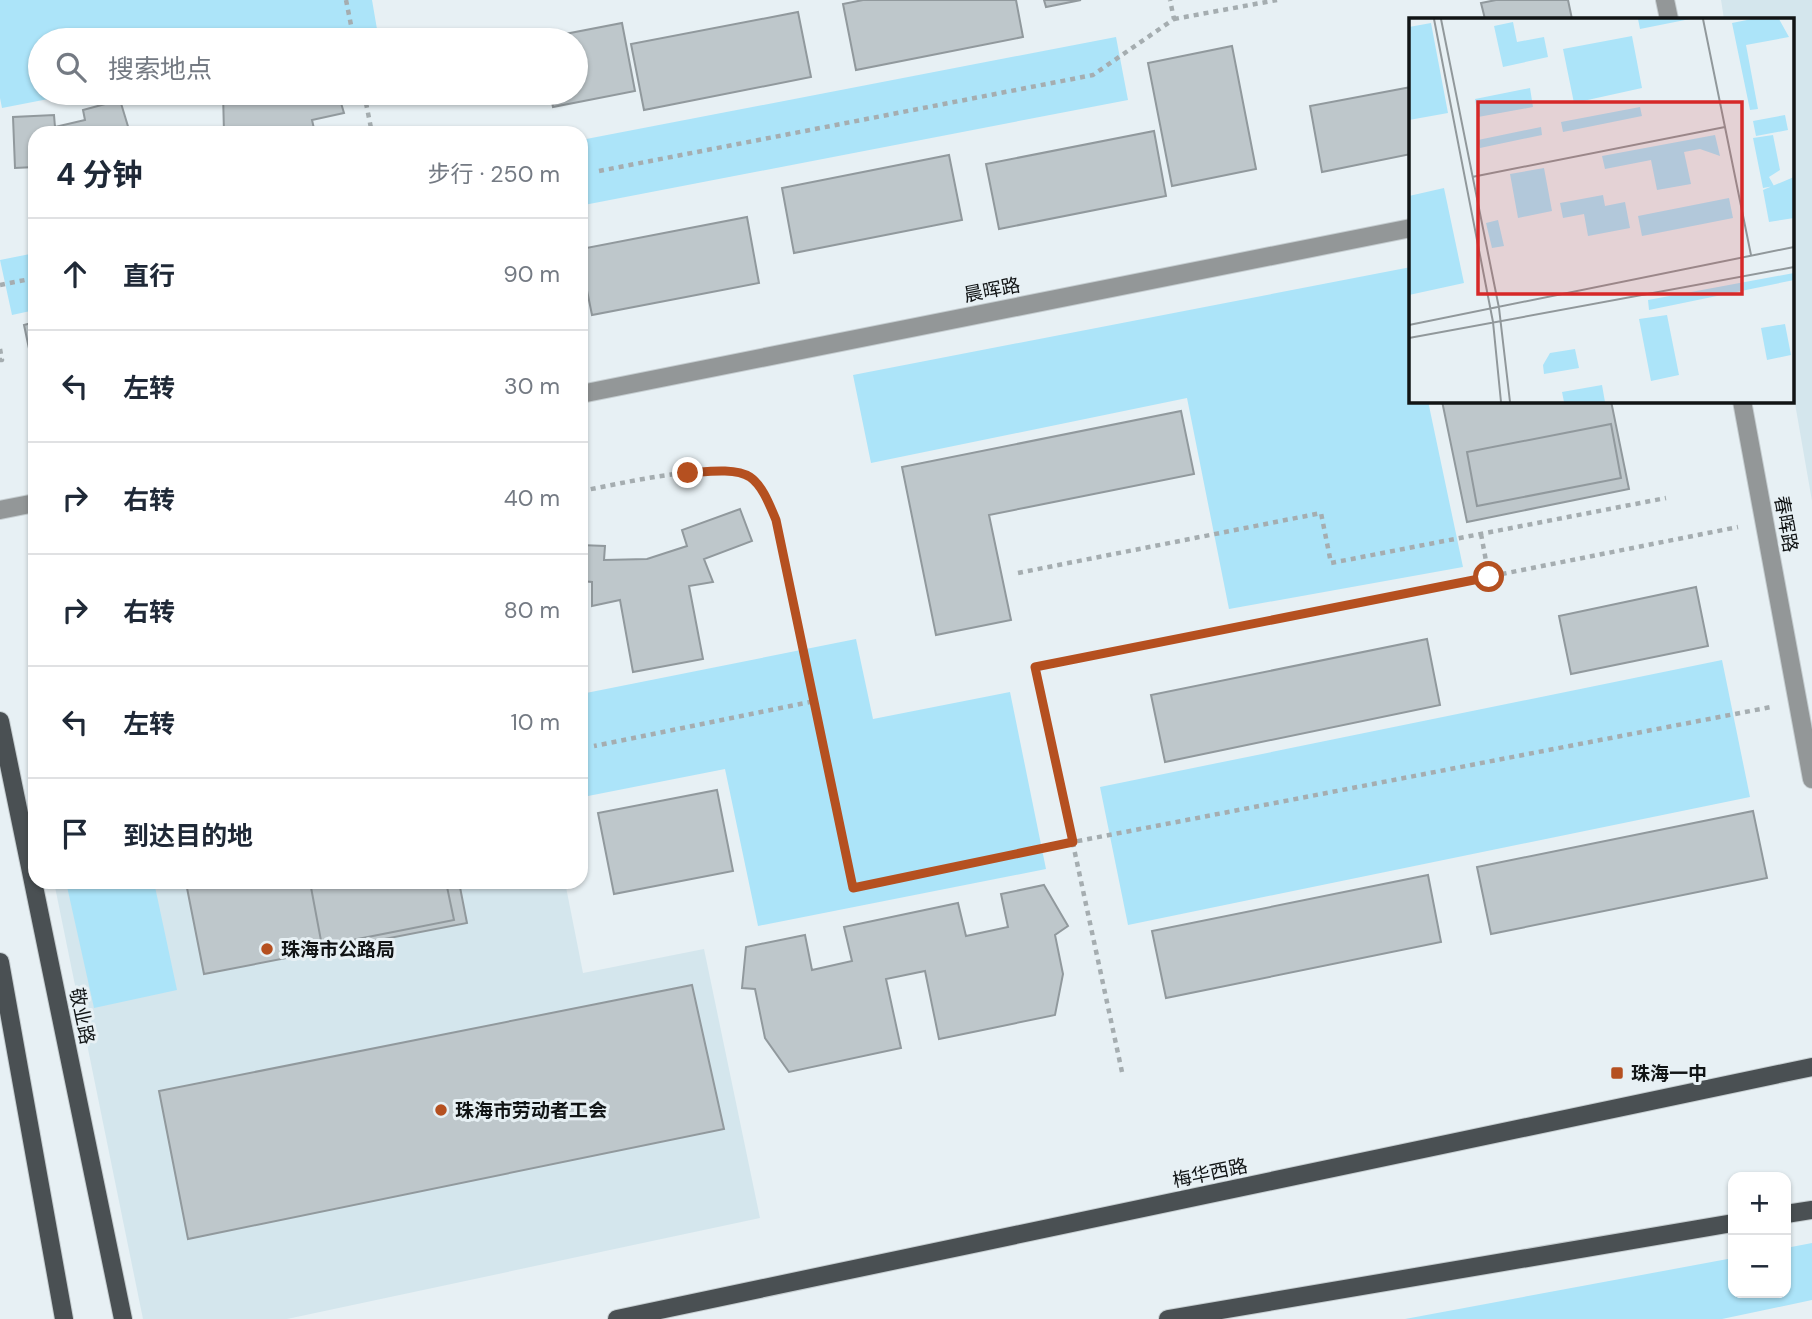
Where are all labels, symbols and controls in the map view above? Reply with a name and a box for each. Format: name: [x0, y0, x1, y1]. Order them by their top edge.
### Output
inset map: [1409, 18, 1794, 402]
search box: [28, 28, 588, 105]
icon: search: [52, 48, 90, 86]
text: 搜索地点: [108, 52, 212, 86]
text: 4 分钟: [56, 155, 143, 194]
text: 步行 · 250 m: [428, 159, 560, 189]
icon: ahead: [56, 255, 94, 293]
text: 直行: [123, 259, 175, 293]
text: 90 m: [503, 259, 560, 289]
street label: 晨晖路: [962, 272, 1022, 308]
icon: left: [56, 367, 94, 405]
text: 左转: [123, 371, 175, 405]
text: 30 m: [504, 371, 560, 401]
route end: [672, 457, 703, 488]
icon: right: [56, 479, 94, 517]
text: 右转: [123, 483, 175, 517]
text: 40 m: [504, 483, 560, 513]
street label: 春晖路: [1769, 494, 1803, 554]
route start: [1473, 561, 1504, 592]
icon: right: [56, 591, 94, 629]
text: 右转: [123, 595, 175, 629]
text: 80 m: [504, 595, 560, 625]
icon: left: [56, 703, 94, 741]
text: 左转: [123, 707, 175, 741]
text: 10 m: [510, 707, 560, 737]
icon: arrive: [56, 815, 94, 853]
text: 到达目的地: [123, 819, 253, 853]
place label: 珠海市公路局: [281, 937, 395, 962]
marker: 珠海市公路局: [259, 941, 275, 957]
street label: 敬业路: [64, 986, 100, 1046]
place label: 珠海一中: [1631, 1061, 1707, 1086]
marker: 珠海一中: [1609, 1065, 1625, 1081]
place label: 珠海市劳动者工会: [455, 1098, 607, 1123]
marker: 珠海市劳动者工会: [433, 1102, 449, 1118]
street label: 梅华西路: [1170, 1153, 1250, 1193]
map controls: [1728, 1172, 1791, 1298]
button: +: [1728, 1172, 1791, 1235]
button: −: [1728, 1235, 1791, 1298]

